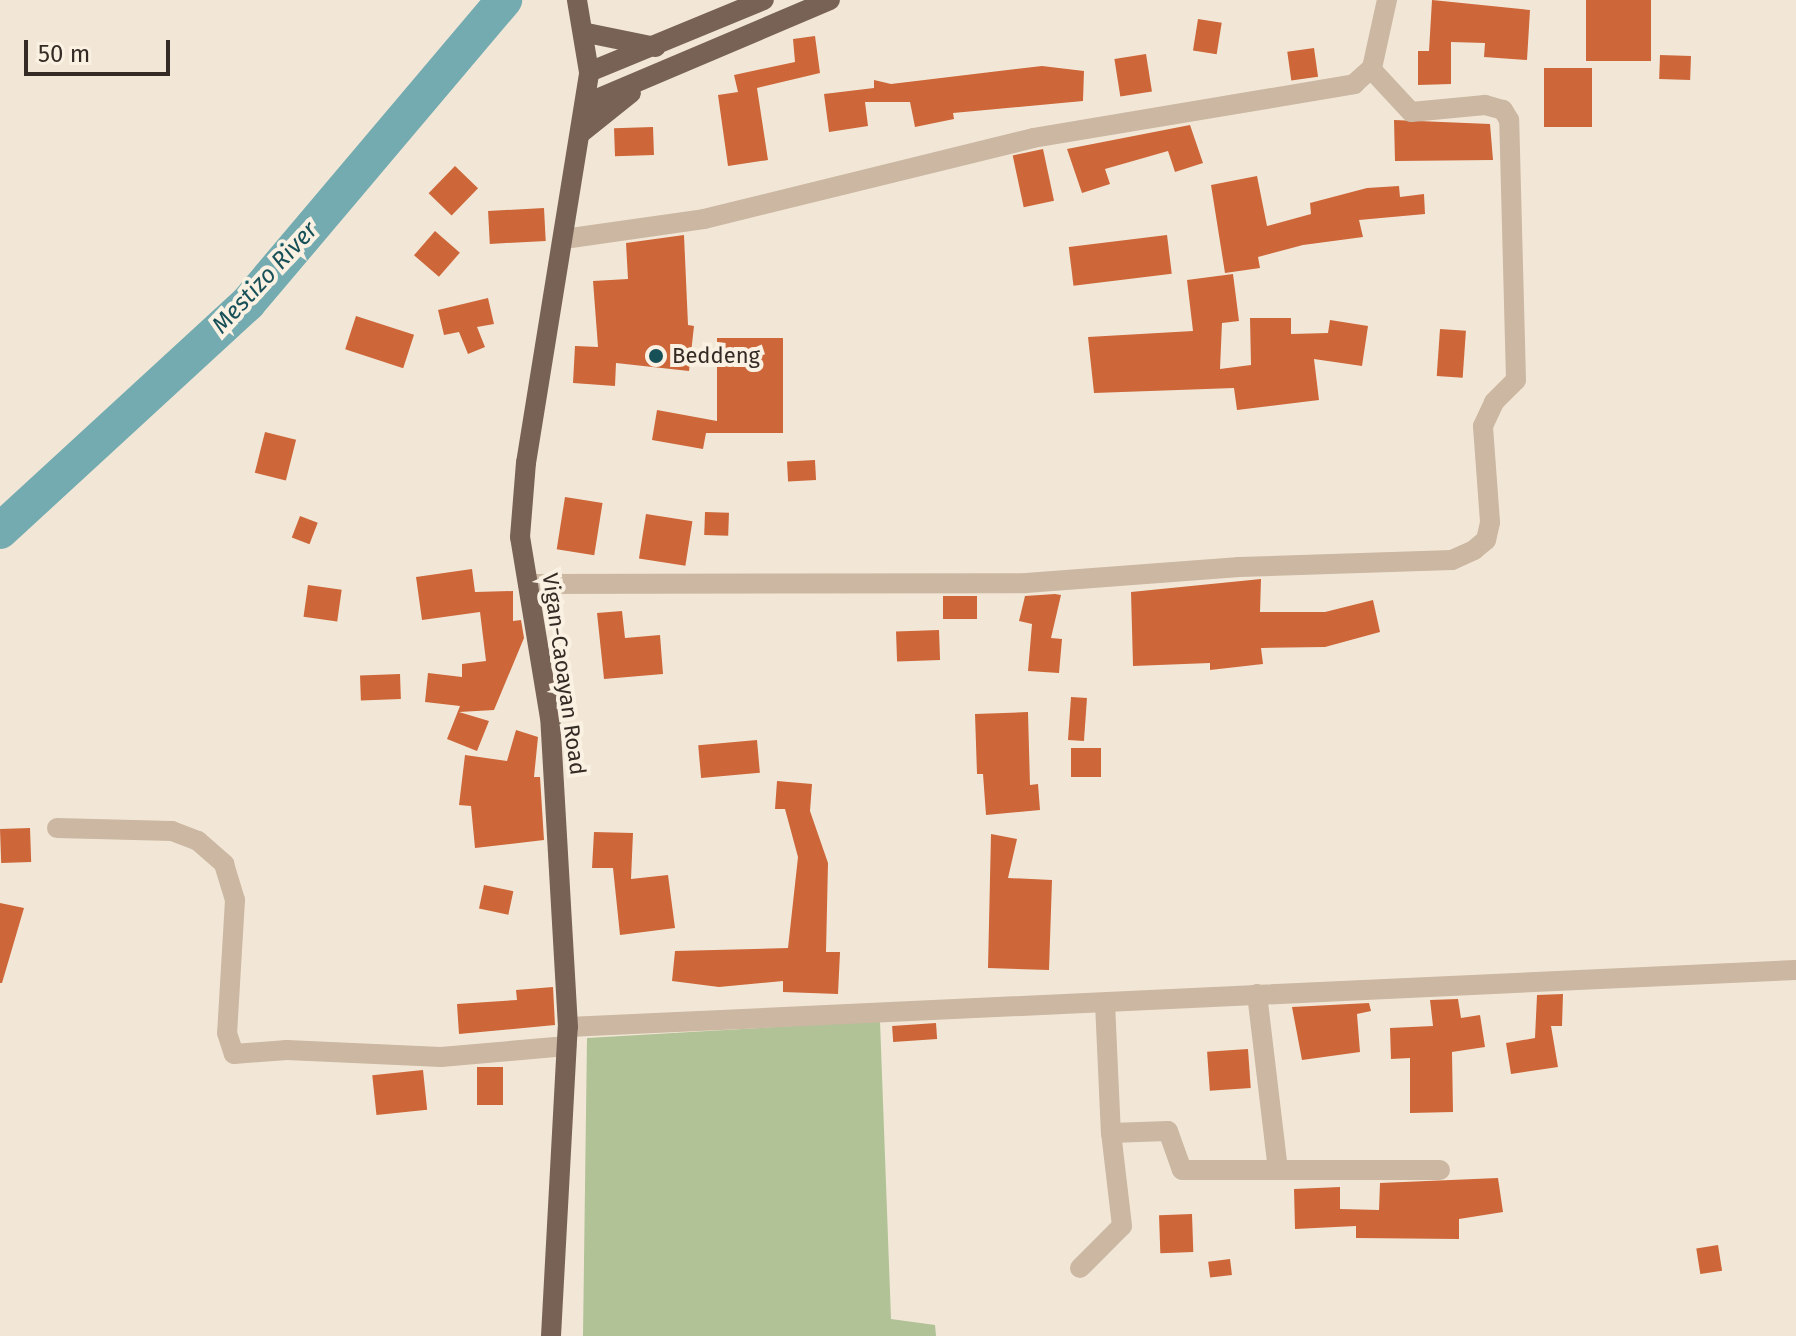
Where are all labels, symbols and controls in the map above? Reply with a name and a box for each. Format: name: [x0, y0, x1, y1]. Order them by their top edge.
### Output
scale bar: [28, 24, 174, 74]
text: 50 m: [38, 40, 90, 68]
water label: Mestizo River: [206, 216, 324, 340]
place label: Beddeng: [672, 343, 760, 369]
marker: Beddeng: [647, 347, 665, 365]
street label: Vigan-Caoayan Road: [537, 571, 591, 777]

